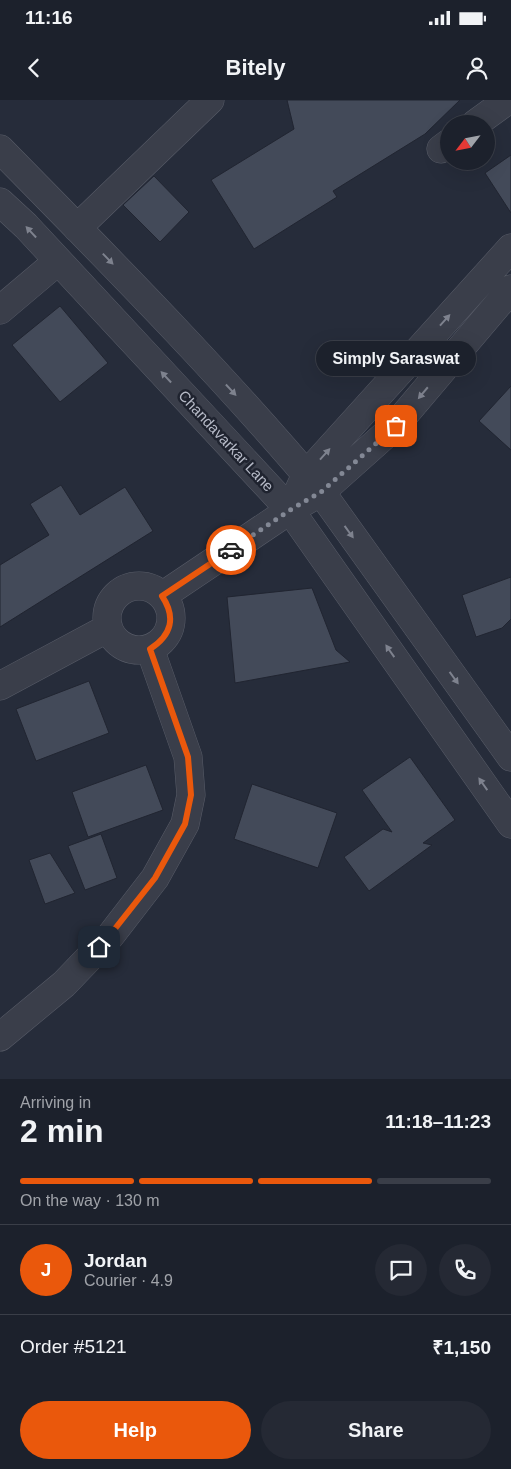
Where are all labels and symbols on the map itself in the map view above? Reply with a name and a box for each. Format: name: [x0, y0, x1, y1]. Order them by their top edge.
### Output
north arrow: [440, 115, 495, 170]
one-way arrow: [25, 227, 37, 239]
one-way arrow: [102, 253, 114, 265]
one-way arrow: [439, 315, 451, 327]
callout: Simply Saraswat: [316, 341, 476, 376]
one-way arrow: [160, 371, 172, 383]
one-way arrow: [225, 383, 237, 395]
street label: Chandavarkar Lane: [175, 387, 278, 495]
one-way arrow: [418, 387, 429, 400]
pin: [375, 405, 417, 447]
one-way arrow: [319, 449, 331, 461]
courier: [206, 525, 256, 575]
one-way arrow: [344, 525, 355, 538]
one-way arrow: [385, 644, 395, 658]
one-way arrow: [449, 671, 460, 684]
one-way arrow: [478, 777, 488, 791]
pin: [78, 926, 120, 968]

